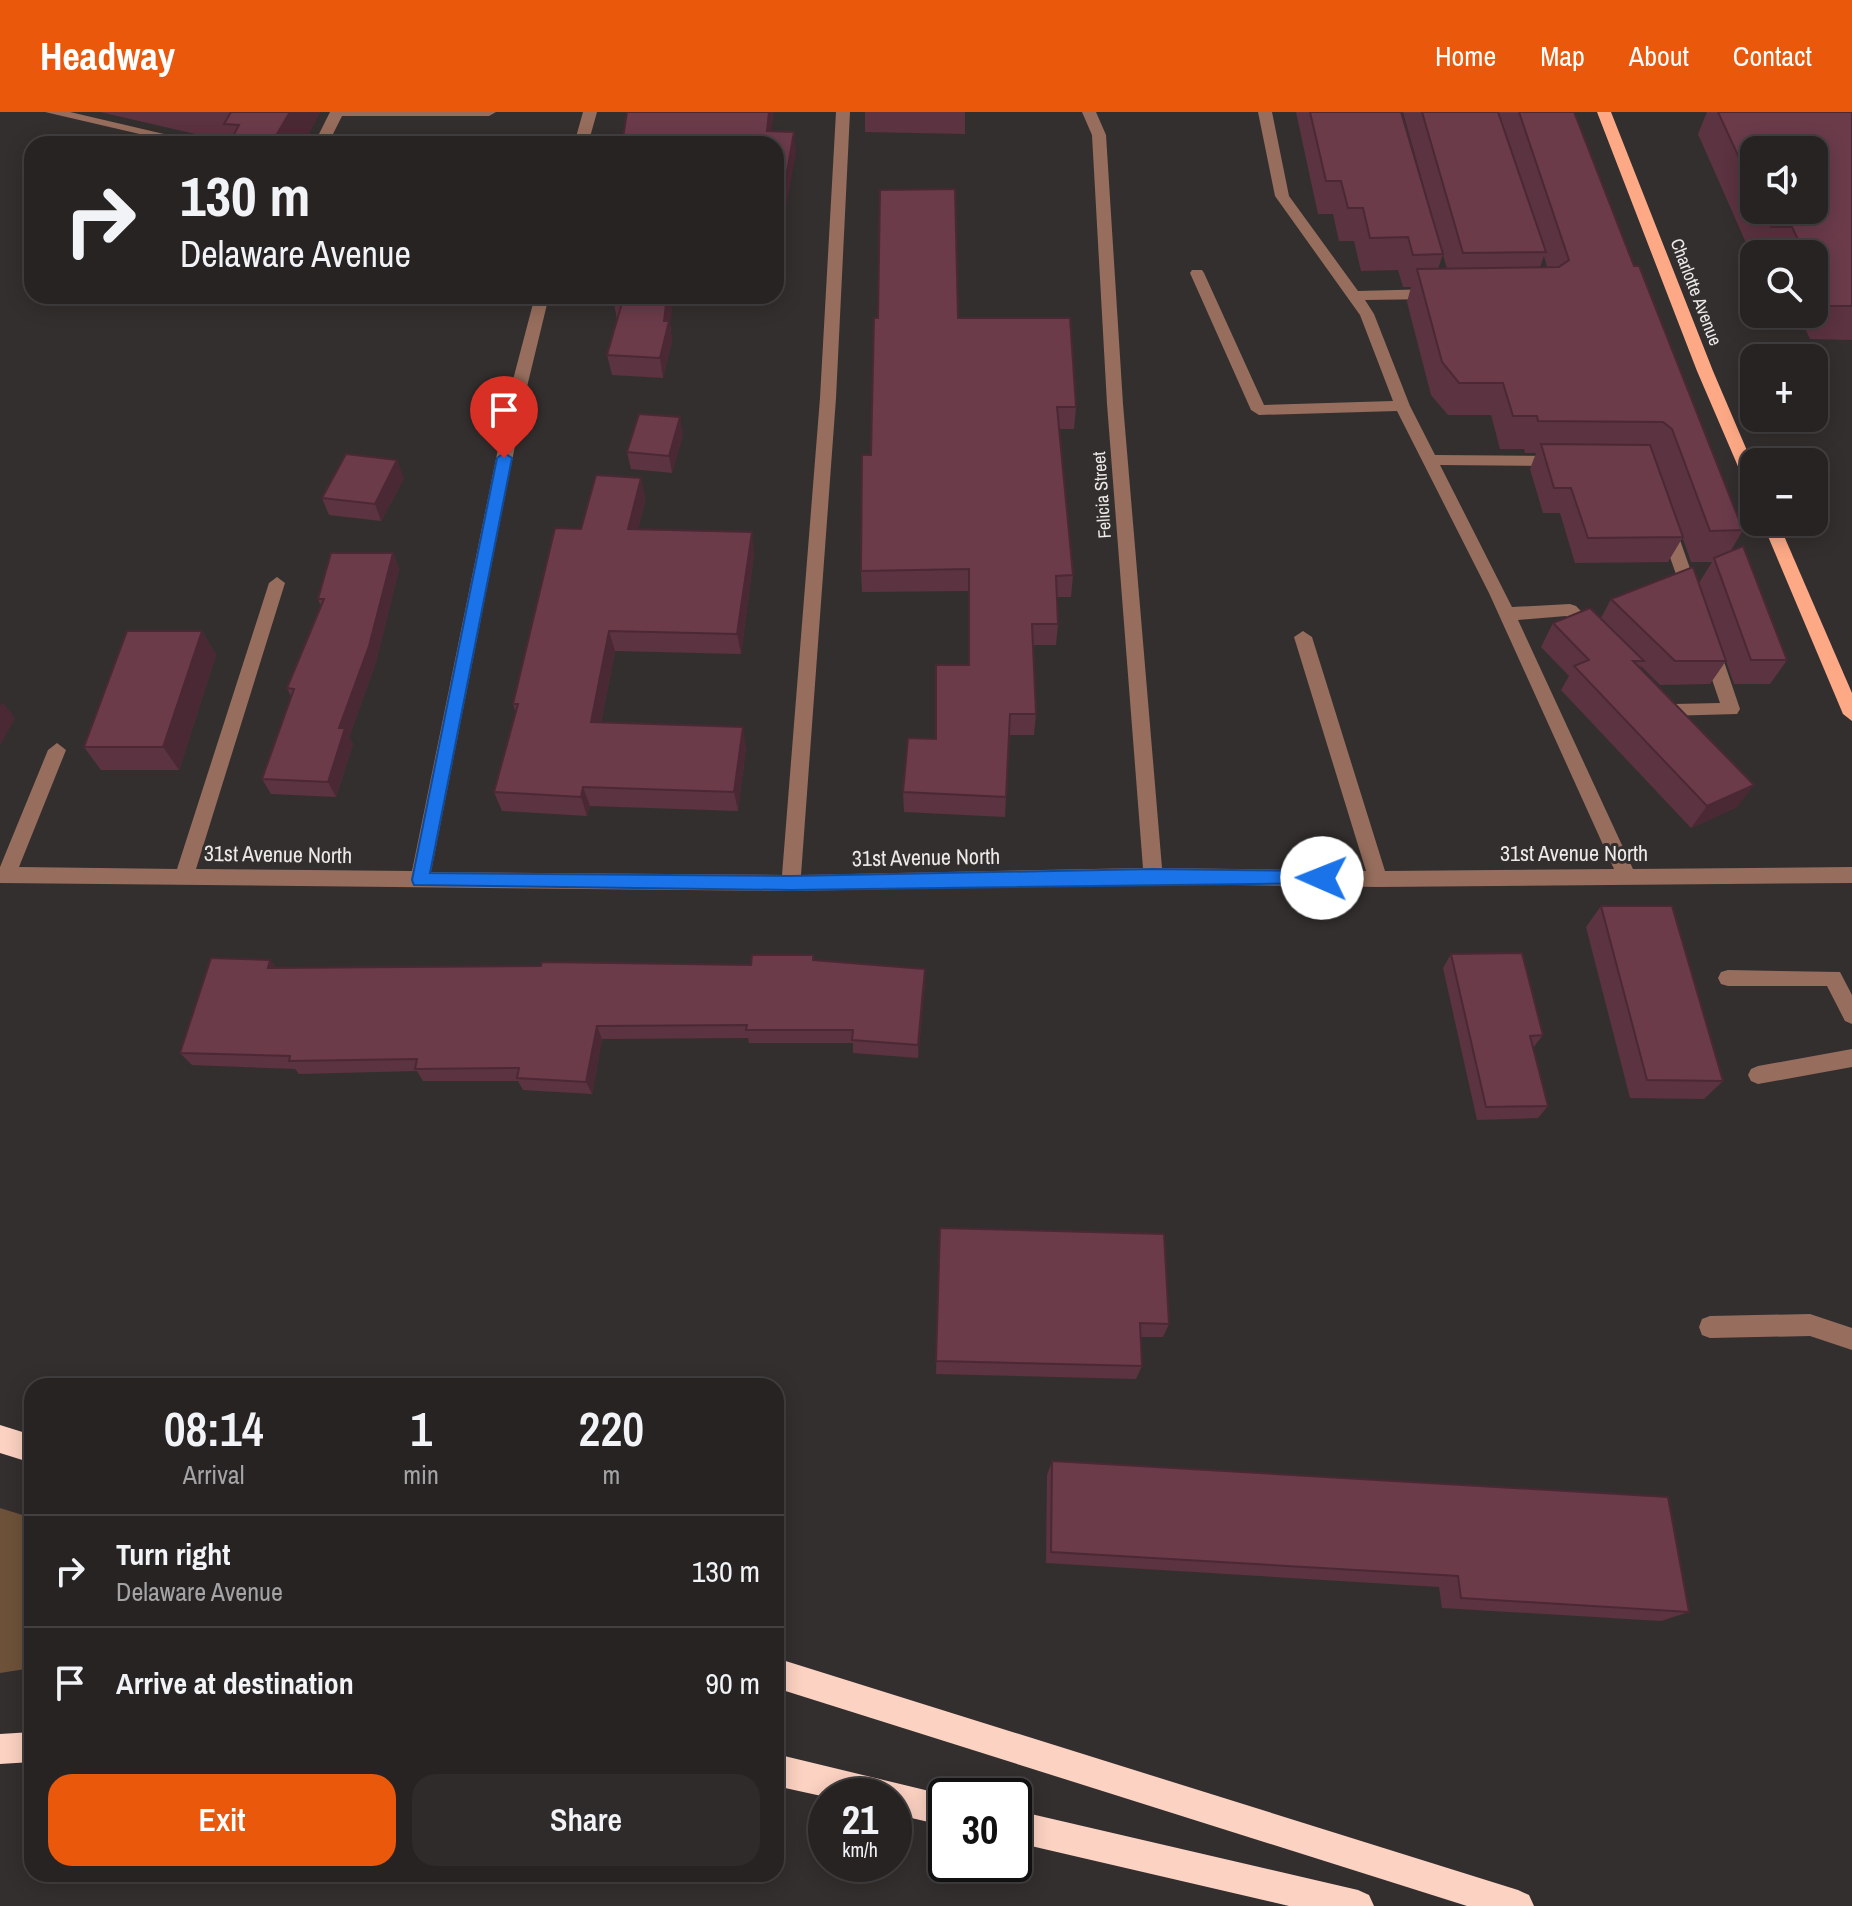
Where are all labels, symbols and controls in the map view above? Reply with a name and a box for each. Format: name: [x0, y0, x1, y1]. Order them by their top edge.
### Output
text: Headway: [40, 31, 175, 82]
text: Home: [1435, 37, 1496, 75]
text: Map: [1540, 37, 1585, 75]
text: About: [1629, 37, 1689, 75]
text: Contact: [1733, 37, 1812, 75]
map controls: [1740, 136, 1828, 536]
button: sound: [1740, 136, 1828, 224]
text: 130 m: [180, 158, 310, 233]
icon: right: [48, 168, 152, 272]
text: Delaware Avenue: [180, 230, 411, 278]
street label: Charlotte Avenue: [1665, 235, 1728, 349]
button: search: [1740, 240, 1828, 328]
button: +: [1740, 344, 1828, 432]
pin: [470, 376, 538, 458]
icon: arrive: [482, 388, 526, 432]
button: −: [1740, 448, 1828, 536]
street label: Felicia Street: [1086, 451, 1117, 539]
position arrow: [1280, 836, 1364, 920]
street label: 31st Avenue North: [204, 838, 352, 870]
street label: 31st Avenue North: [1500, 838, 1648, 868]
street label: 31st Avenue North: [852, 841, 1000, 873]
text: 08:14: [164, 1396, 264, 1461]
text: 1: [410, 1396, 432, 1461]
text: 220: [579, 1396, 644, 1461]
text: Arrival: [183, 1457, 244, 1492]
text: min: [403, 1457, 439, 1492]
text: m: [603, 1457, 620, 1492]
text: Turn right: [116, 1534, 230, 1574]
icon: right: [48, 1549, 92, 1593]
text: 130 m: [692, 1551, 760, 1591]
text: Delaware Avenue: [116, 1574, 283, 1609]
icon: arrive: [48, 1661, 92, 1705]
text: Arrive at destination: [116, 1663, 354, 1703]
text: 90 m: [705, 1663, 760, 1703]
button: Exit: [48, 1774, 396, 1866]
button: Share: [412, 1774, 760, 1866]
speed limit sign: 30: [928, 1778, 1032, 1882]
text: 21: [842, 1793, 878, 1846]
text: km/h: [842, 1836, 878, 1863]

